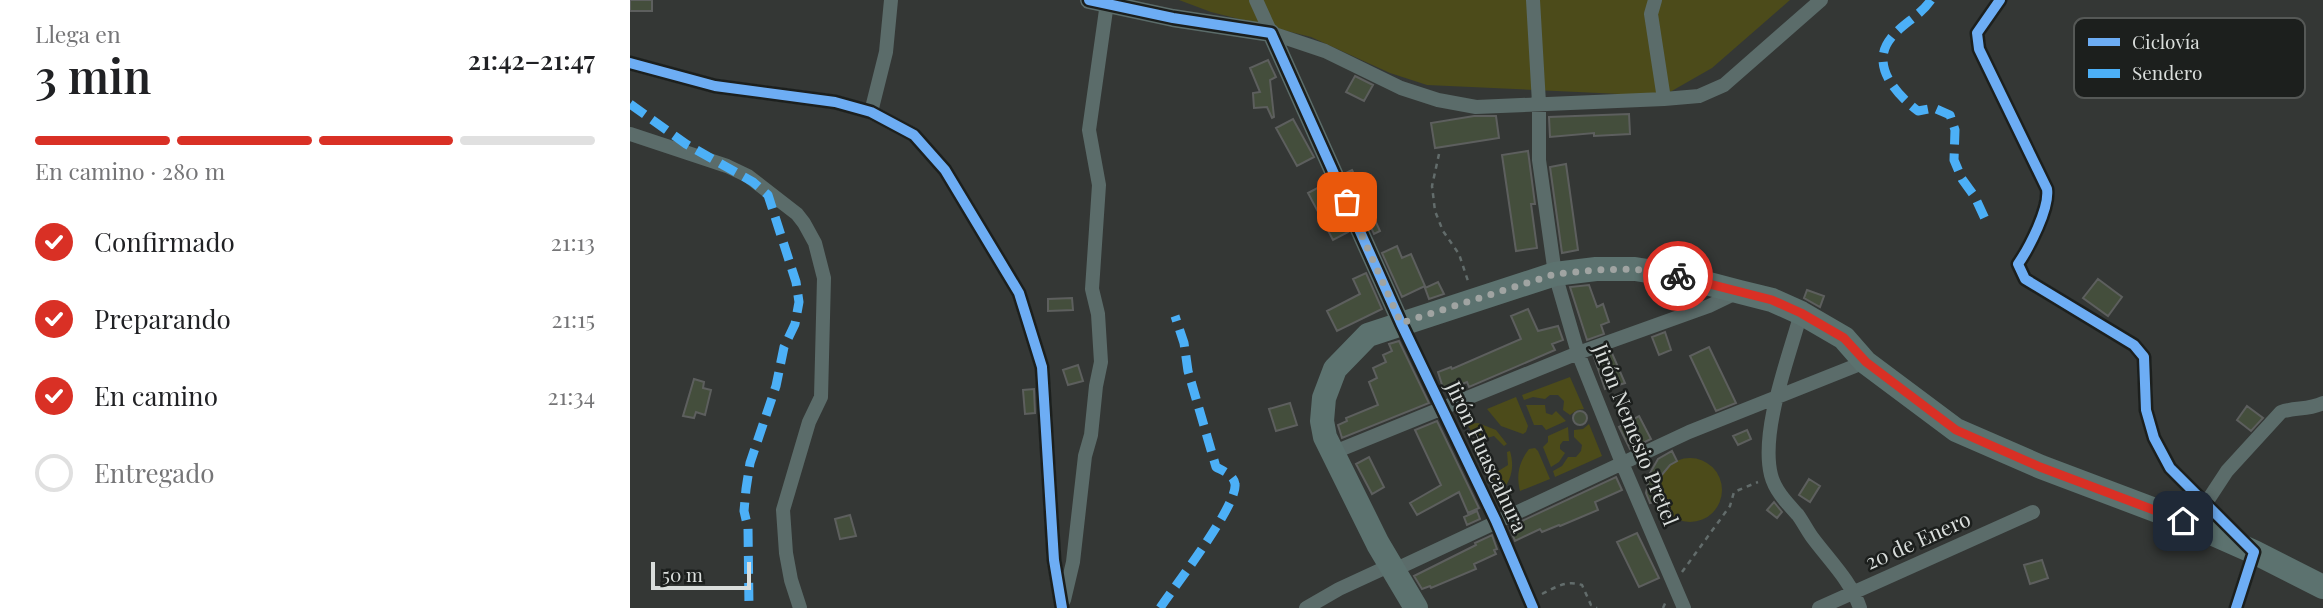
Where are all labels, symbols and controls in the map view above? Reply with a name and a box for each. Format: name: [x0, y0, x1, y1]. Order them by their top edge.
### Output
text: Llega en: [35, 18, 121, 49]
legend: [2074, 18, 2305, 98]
text: Ciclovía: [2132, 28, 2200, 54]
text: 21:42–21:47: [468, 42, 595, 77]
text: 3 min: [35, 44, 151, 106]
text: Sendero: [2132, 59, 2202, 85]
text: En camino · 280 m: [35, 155, 225, 186]
pin: [1317, 172, 1377, 232]
icon: bag: [1328, 183, 1366, 221]
icon: check: [35, 223, 73, 261]
text: Confirmado: [94, 224, 235, 259]
text: 21:13: [551, 226, 595, 257]
courier: [1643, 241, 1713, 311]
icon: bike: [1659, 257, 1697, 295]
icon: check: [35, 300, 73, 338]
text: Preparando: [94, 301, 231, 336]
text: 21:15: [552, 303, 595, 334]
street label: Jirón Nemesio Pretel: [1587, 338, 1686, 529]
street label: Jirón Huascahura: [1440, 375, 1535, 537]
icon: check: [35, 377, 73, 415]
text: En camino: [94, 378, 218, 413]
text: 21:34: [548, 380, 595, 411]
text: Entregado: [94, 455, 215, 490]
pin: [2153, 491, 2213, 551]
icon: home: [2164, 502, 2202, 540]
street label: 20 de Enero: [1860, 504, 1974, 575]
scale bar: [651, 559, 751, 591]
text: 50 m: [662, 561, 703, 587]

